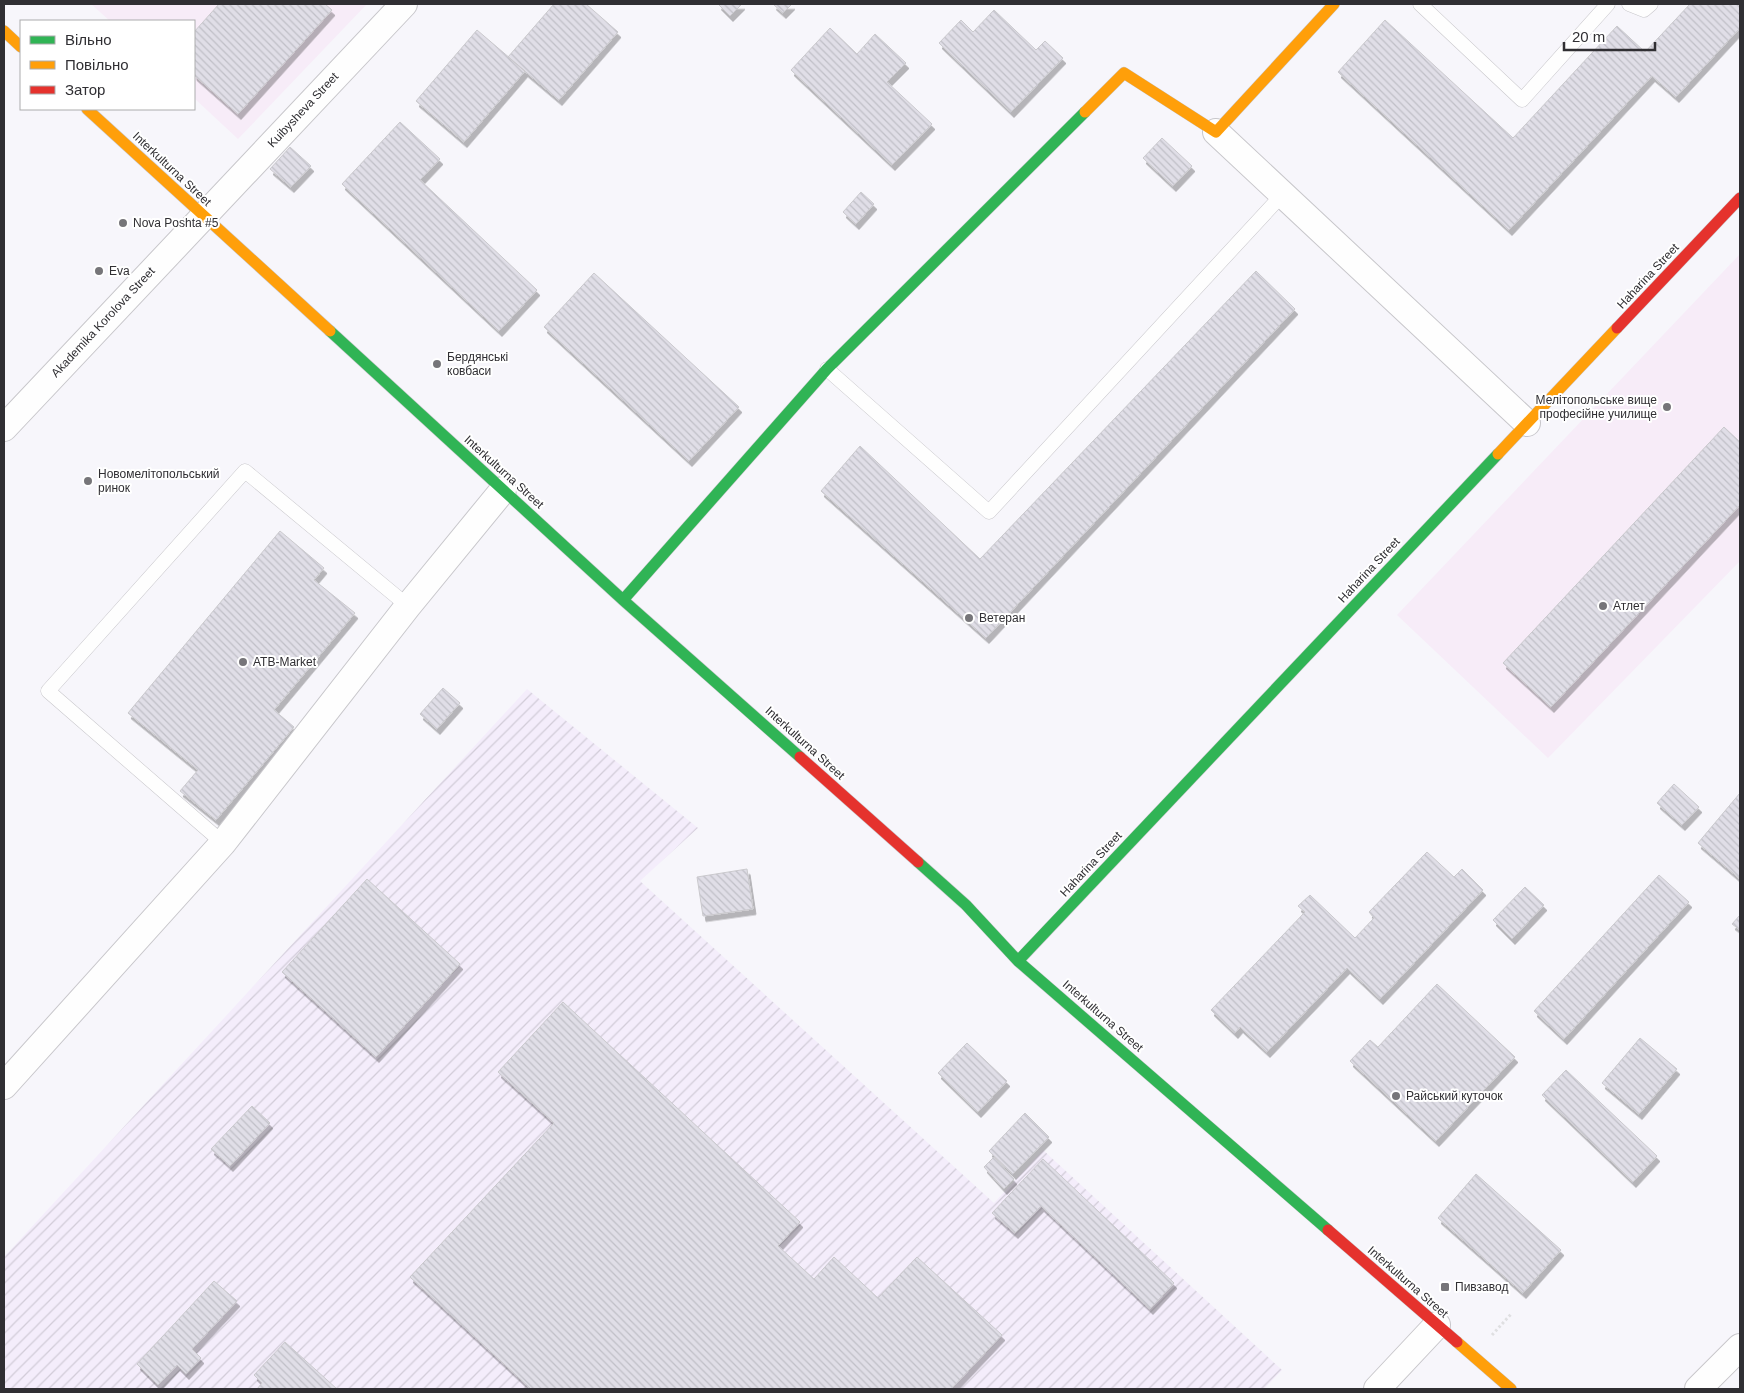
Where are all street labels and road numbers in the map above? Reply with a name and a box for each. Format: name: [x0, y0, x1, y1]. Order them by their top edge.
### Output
street label: Kuibysheva Street: [265, 69, 342, 150]
street label: Interkulturna Street: [130, 129, 215, 209]
street label: Haharina Street: [1614, 240, 1682, 312]
street label: Akademika Korolova Street: [48, 264, 158, 380]
street label: Interkulturna Street: [461, 433, 547, 512]
street label: Haharina Street: [1335, 534, 1403, 606]
street label: Interkulturna Street: [762, 704, 848, 783]
street label: Haharina Street: [1057, 828, 1125, 900]
street label: Interkulturna Street: [1060, 977, 1147, 1055]
street label: Interkulturna Street: [1365, 1243, 1452, 1321]

